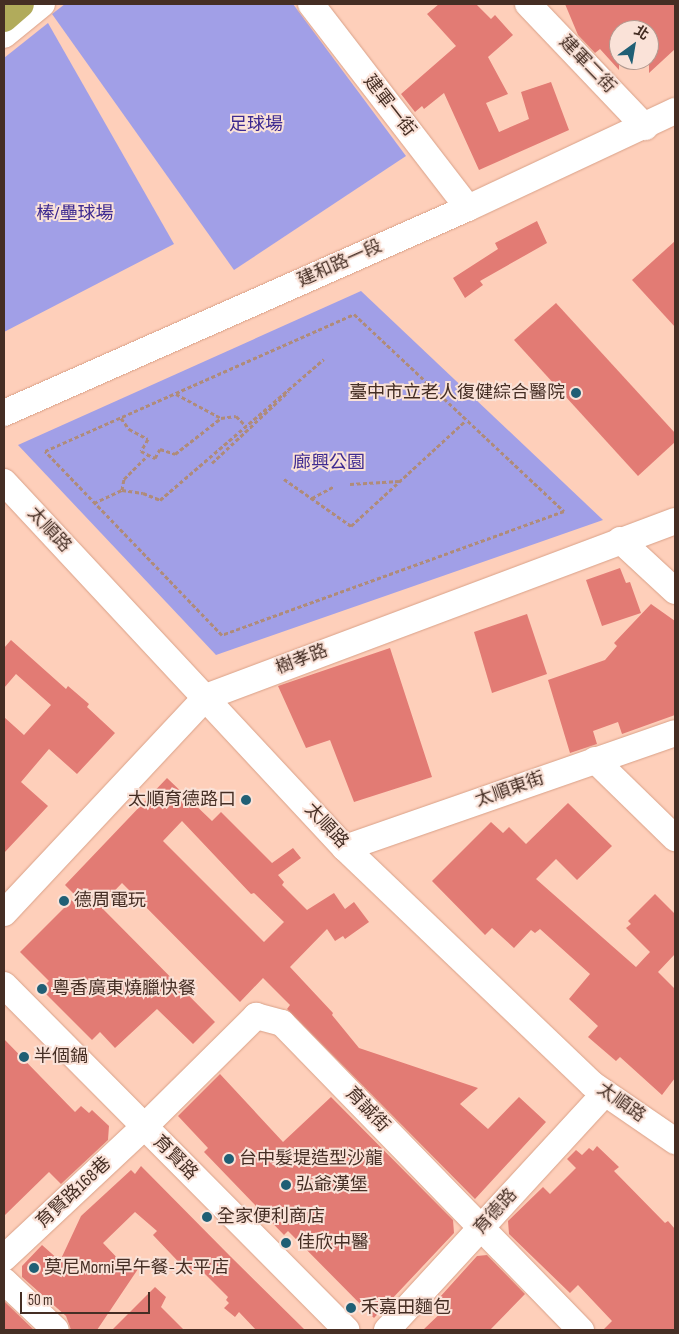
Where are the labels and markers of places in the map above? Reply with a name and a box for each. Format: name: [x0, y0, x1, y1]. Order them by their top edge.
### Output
place label: 臺中市立老人復健綜合醫院: [349, 382, 565, 404]
marker: 臺中市立老人復健綜合醫院: [569, 386, 583, 400]
place label: 太順育德路口: [128, 789, 236, 811]
marker: 太順育德路口: [240, 794, 252, 806]
place label: 德周電玩: [74, 890, 146, 912]
marker: 德周電玩: [58, 895, 70, 907]
place label: 粵香廣東燒臘快餐: [52, 978, 196, 1000]
marker: 粵香廣東燒臘快餐: [36, 983, 48, 995]
place label: 半個鍋: [34, 1046, 88, 1068]
marker: 半個鍋: [18, 1051, 30, 1063]
place label: 台中髮堤造型沙龍: [239, 1148, 383, 1170]
marker: 台中髮堤造型沙龍: [223, 1153, 235, 1165]
place label: 弘爺漢堡: [296, 1174, 368, 1196]
marker: 弘爺漢堡: [280, 1179, 292, 1191]
place label: 全家便利商店: [217, 1206, 325, 1228]
marker: 全家便利商店: [201, 1211, 213, 1223]
place label: 佳欣中醫: [297, 1232, 369, 1254]
marker: 佳欣中醫: [279, 1236, 293, 1250]
place label: 莫尼Morni早午餐-太平店: [44, 1257, 229, 1279]
marker: 莫尼Morni早午餐-太平店: [28, 1262, 40, 1274]
place label: 禾嘉田麵包: [361, 1297, 451, 1319]
marker: 禾嘉田麵包: [345, 1302, 357, 1314]

